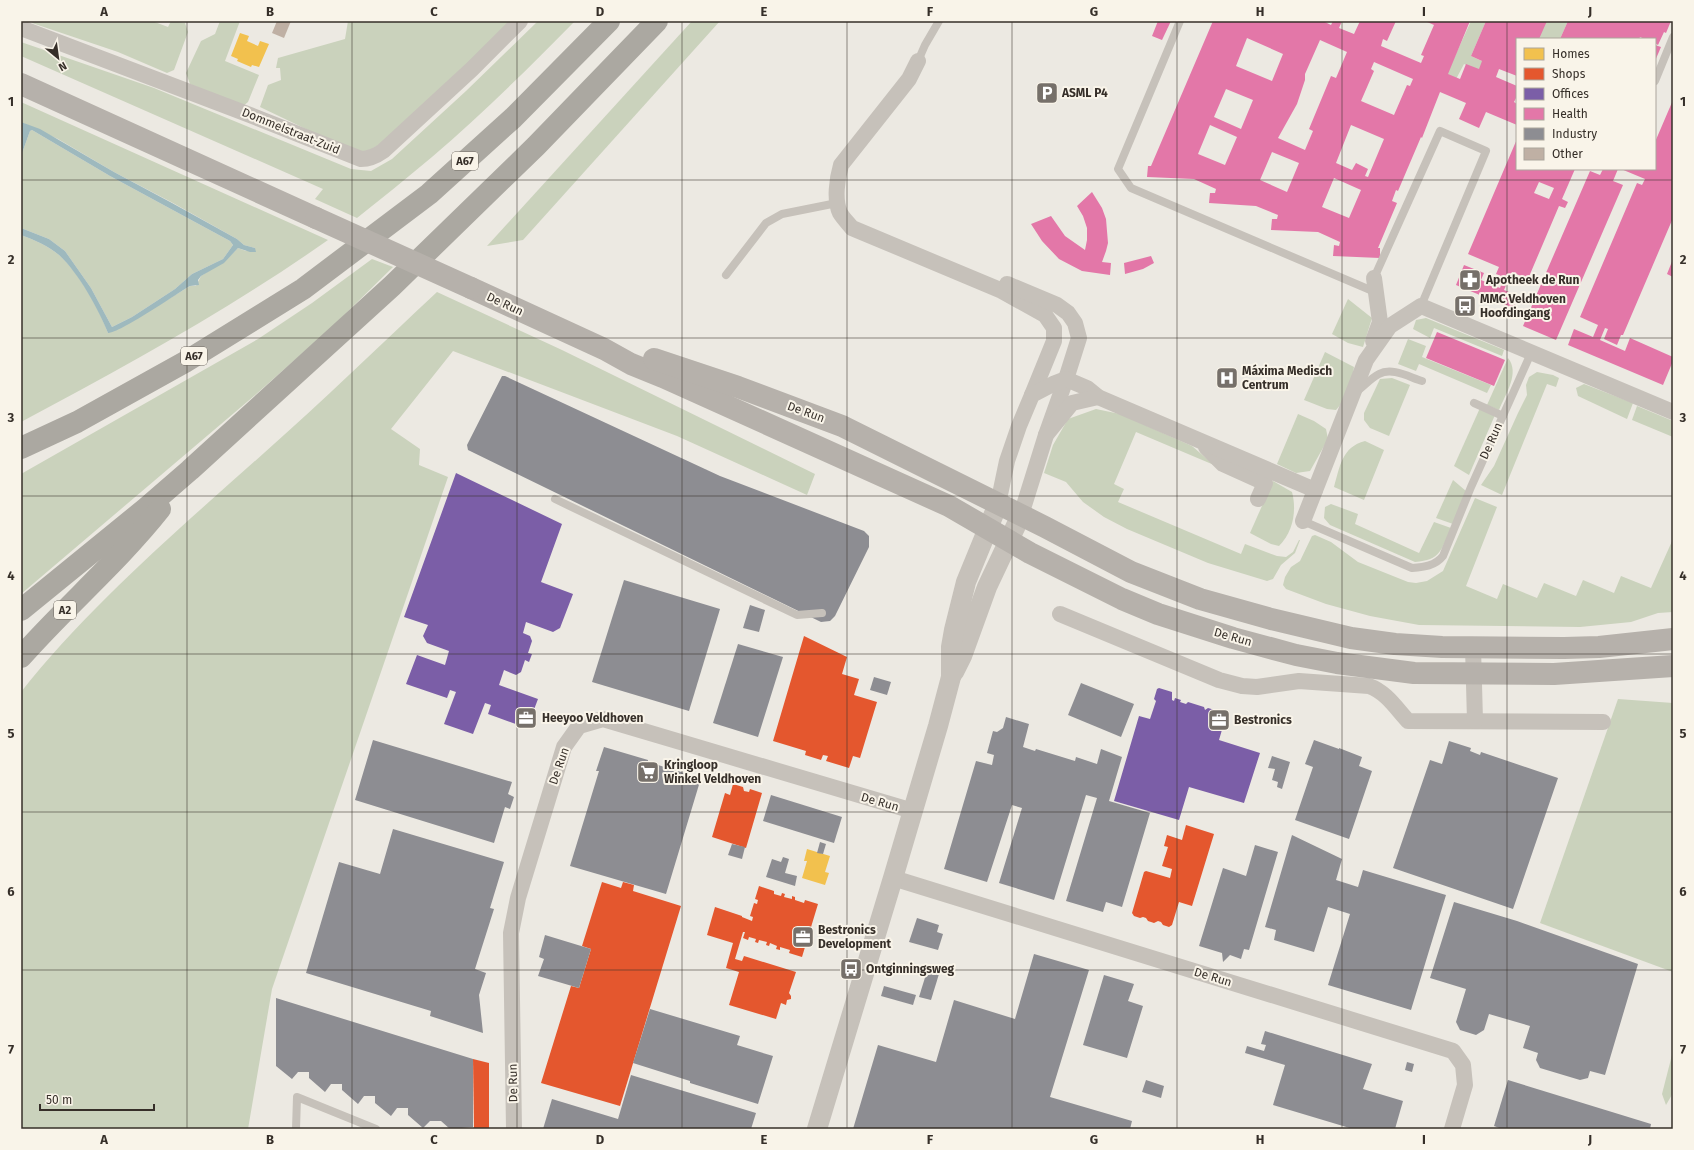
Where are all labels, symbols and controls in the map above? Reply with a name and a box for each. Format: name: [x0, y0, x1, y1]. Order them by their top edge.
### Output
text: A: [99, 4, 108, 19]
text: B: [266, 4, 274, 19]
text: C: [430, 4, 438, 19]
text: D: [596, 4, 605, 19]
text: E: [761, 4, 768, 19]
text: F: [927, 4, 934, 19]
text: G: [1090, 4, 1098, 19]
text: H: [1256, 4, 1264, 19]
text: I: [1422, 4, 1426, 19]
text: J: [1587, 4, 1592, 19]
north arrow: [38, 38, 78, 78]
legend: [1516, 38, 1656, 170]
text: Homes: [1552, 47, 1590, 61]
text: N: [56, 59, 69, 74]
text: Shops: [1552, 67, 1586, 81]
parking icon: ASML P4: [1034, 80, 1060, 106]
place label: ASML P4: [1061, 86, 1108, 100]
text: Offices: [1552, 87, 1589, 101]
text: 1: [8, 94, 14, 109]
text: 1: [1680, 94, 1686, 109]
street label: Dommelstraat-Zuid: [240, 105, 342, 157]
text: Health: [1552, 107, 1588, 121]
text: Industry: [1552, 127, 1597, 141]
text: Other: [1552, 147, 1583, 161]
road number: A67: [452, 152, 478, 170]
text: 2: [8, 252, 15, 267]
text: 2: [1680, 252, 1687, 267]
pharmacy icon: Apotheek de Run: [1457, 267, 1483, 293]
place label: Apotheek de Run: [1485, 273, 1579, 287]
street label: De Run: [484, 289, 526, 319]
place label: MMC Veldhoven Hoofdingang: [1480, 292, 1566, 320]
bus stop icon: MMC Veldhoven Hoofdingang: [1452, 293, 1478, 319]
road number: A67: [181, 347, 207, 365]
place label: Máxima Medisch Centrum: [1242, 364, 1332, 392]
hospital icon: Máxima Medisch Centrum: [1214, 365, 1240, 391]
street label: De Run: [785, 399, 827, 425]
text: 3: [7, 410, 15, 425]
text: 3: [1679, 410, 1687, 425]
street label: De Run: [1477, 420, 1505, 462]
text: 4: [7, 568, 15, 583]
text: 4: [1679, 568, 1687, 583]
road number: A2: [54, 601, 76, 619]
street label: De Run: [1212, 625, 1254, 649]
office icon: Heeyoo Veldhoven: [513, 705, 539, 731]
office icon: Bestronics: [1206, 707, 1232, 733]
place label: Heeyoo Veldhoven: [542, 711, 644, 725]
place label: Bestronics: [1234, 713, 1292, 727]
text: 5: [8, 726, 15, 741]
text: 5: [1680, 726, 1687, 741]
street label: De Run: [546, 745, 572, 787]
place label: Kringloop Winkel Veldhoven: [664, 758, 761, 786]
supermarket icon: Kringloop Winkel Veldhoven: [635, 759, 661, 785]
street label: De Run: [859, 790, 901, 814]
text: 6: [7, 884, 15, 899]
text: 6: [1679, 884, 1687, 899]
place label: Bestronics Development: [818, 923, 891, 951]
office icon: Bestronics Development: [790, 924, 816, 950]
bus stop icon: Ontginningsweg: [838, 956, 864, 982]
place label: Ontginningsweg: [866, 962, 955, 976]
street label: De Run: [1192, 965, 1234, 989]
text: 7: [8, 1042, 14, 1057]
text: 7: [1680, 1042, 1686, 1057]
street label: De Run: [506, 1064, 520, 1102]
scale bar: [40, 1086, 154, 1112]
text: 50 m: [46, 1093, 72, 1107]
text: A: [99, 1132, 108, 1147]
text: B: [266, 1132, 274, 1147]
text: C: [430, 1132, 438, 1147]
text: D: [596, 1132, 605, 1147]
text: E: [761, 1132, 768, 1147]
text: F: [927, 1132, 934, 1147]
text: G: [1090, 1132, 1098, 1147]
text: H: [1256, 1132, 1264, 1147]
text: I: [1422, 1132, 1426, 1147]
text: J: [1587, 1132, 1592, 1147]

